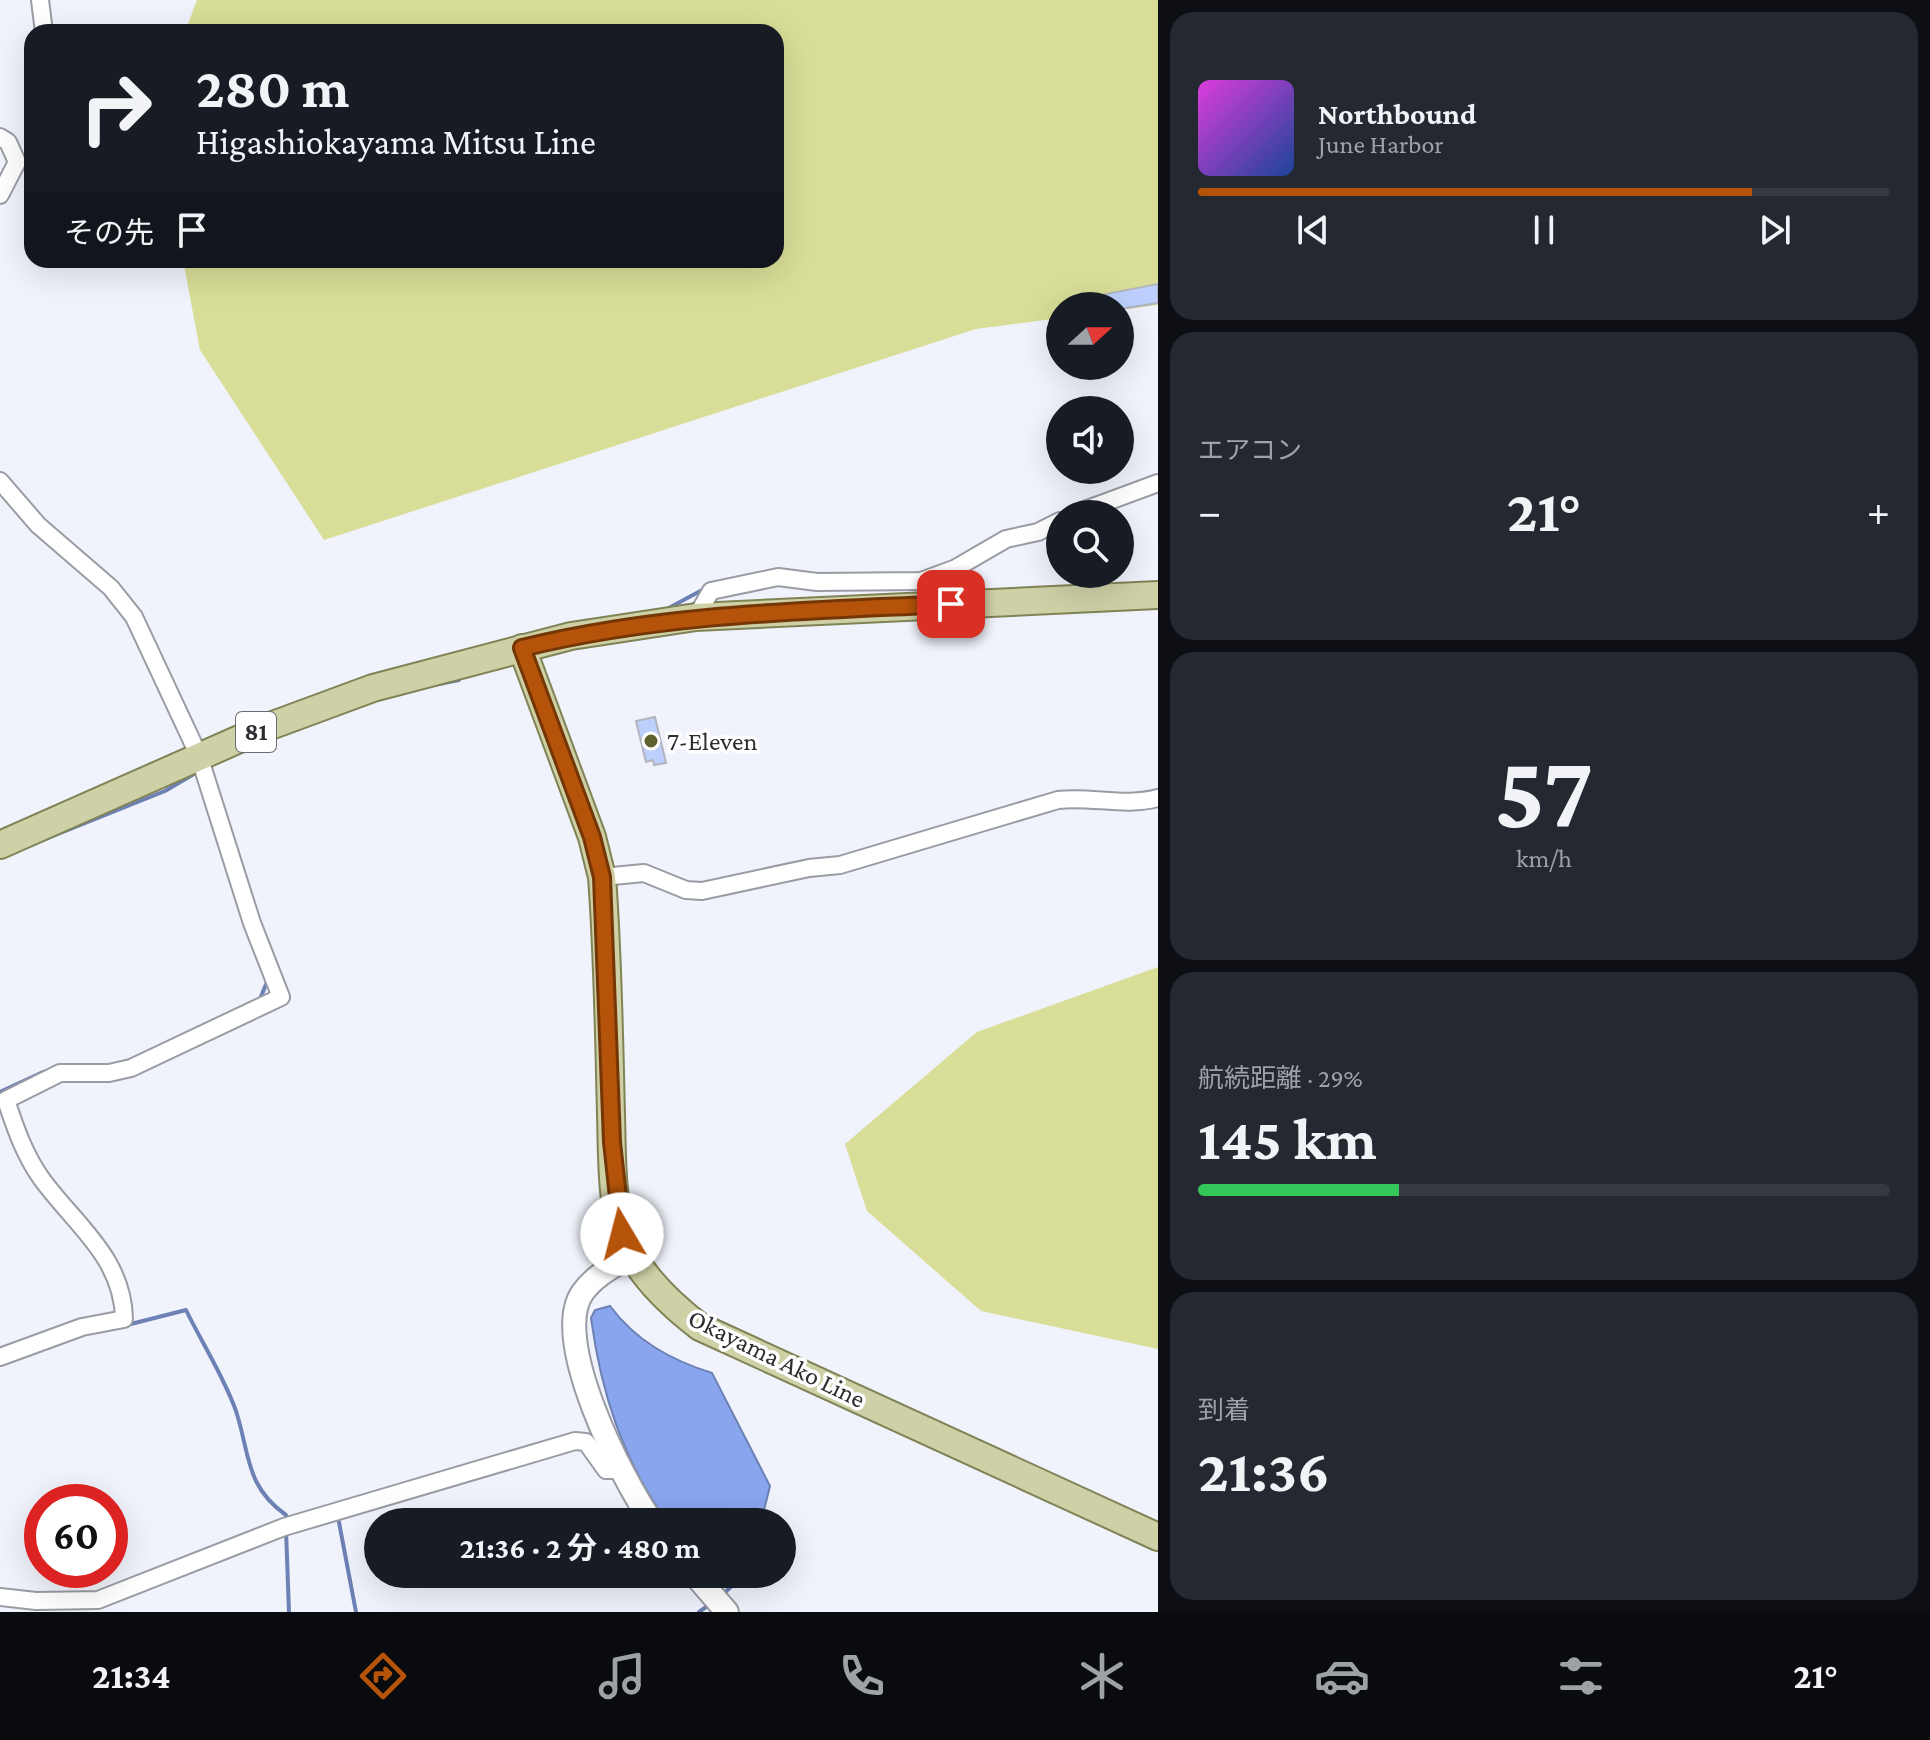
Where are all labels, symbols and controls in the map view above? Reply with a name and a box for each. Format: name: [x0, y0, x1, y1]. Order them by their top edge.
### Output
icon: right: [64, 56, 168, 160]
text: 280 m: [196, 57, 349, 119]
text: Northbound: [1318, 97, 1476, 130]
text: Higashiokayama Mitsu Line: [196, 122, 596, 162]
text: June Harbor: [1318, 130, 1444, 159]
icon: arrive: [170, 208, 214, 252]
icon: previous: [1291, 208, 1335, 252]
icon: pause: [1522, 208, 1566, 252]
icon: next: [1753, 208, 1797, 252]
text: その先: [64, 216, 154, 249]
north arrow: [1046, 292, 1134, 380]
map controls: [1046, 292, 1134, 588]
button: sound: [1046, 396, 1134, 484]
text: エアコン: [1198, 436, 1302, 465]
text: 21°: [1507, 477, 1581, 544]
text: −: [1198, 487, 1221, 535]
text: +: [1867, 487, 1890, 535]
button: search: [1046, 500, 1134, 588]
pin: [917, 570, 985, 638]
icon: arrive: [929, 582, 973, 626]
road number: 81: [236, 712, 276, 752]
place label: 7-Eleven: [667, 727, 757, 756]
marker: 7-Eleven: [642, 732, 660, 750]
text: 57: [1495, 734, 1593, 849]
text: km/h: [1516, 844, 1572, 873]
text: 航続距離 · 29%: [1198, 1064, 1363, 1093]
text: 145 km: [1198, 1105, 1377, 1172]
position arrow: [580, 1192, 664, 1276]
street label: Okayama Ako Line: [684, 1303, 870, 1414]
text: 到着: [1198, 1396, 1250, 1425]
text: 21:36: [1198, 1437, 1330, 1504]
speed limit sign: 60: [24, 1484, 128, 1588]
text: 21:36 · 2 分 · 480 m: [460, 1531, 700, 1564]
icon: directions: [355, 1648, 411, 1704]
icon: music: [594, 1648, 650, 1704]
icon: phone: [834, 1648, 890, 1704]
icon: climate: [1074, 1648, 1130, 1704]
icon: car: [1314, 1648, 1370, 1704]
icon: filters: [1553, 1648, 1609, 1704]
text: 21:34: [92, 1656, 171, 1696]
text: 21°: [1793, 1656, 1838, 1696]

